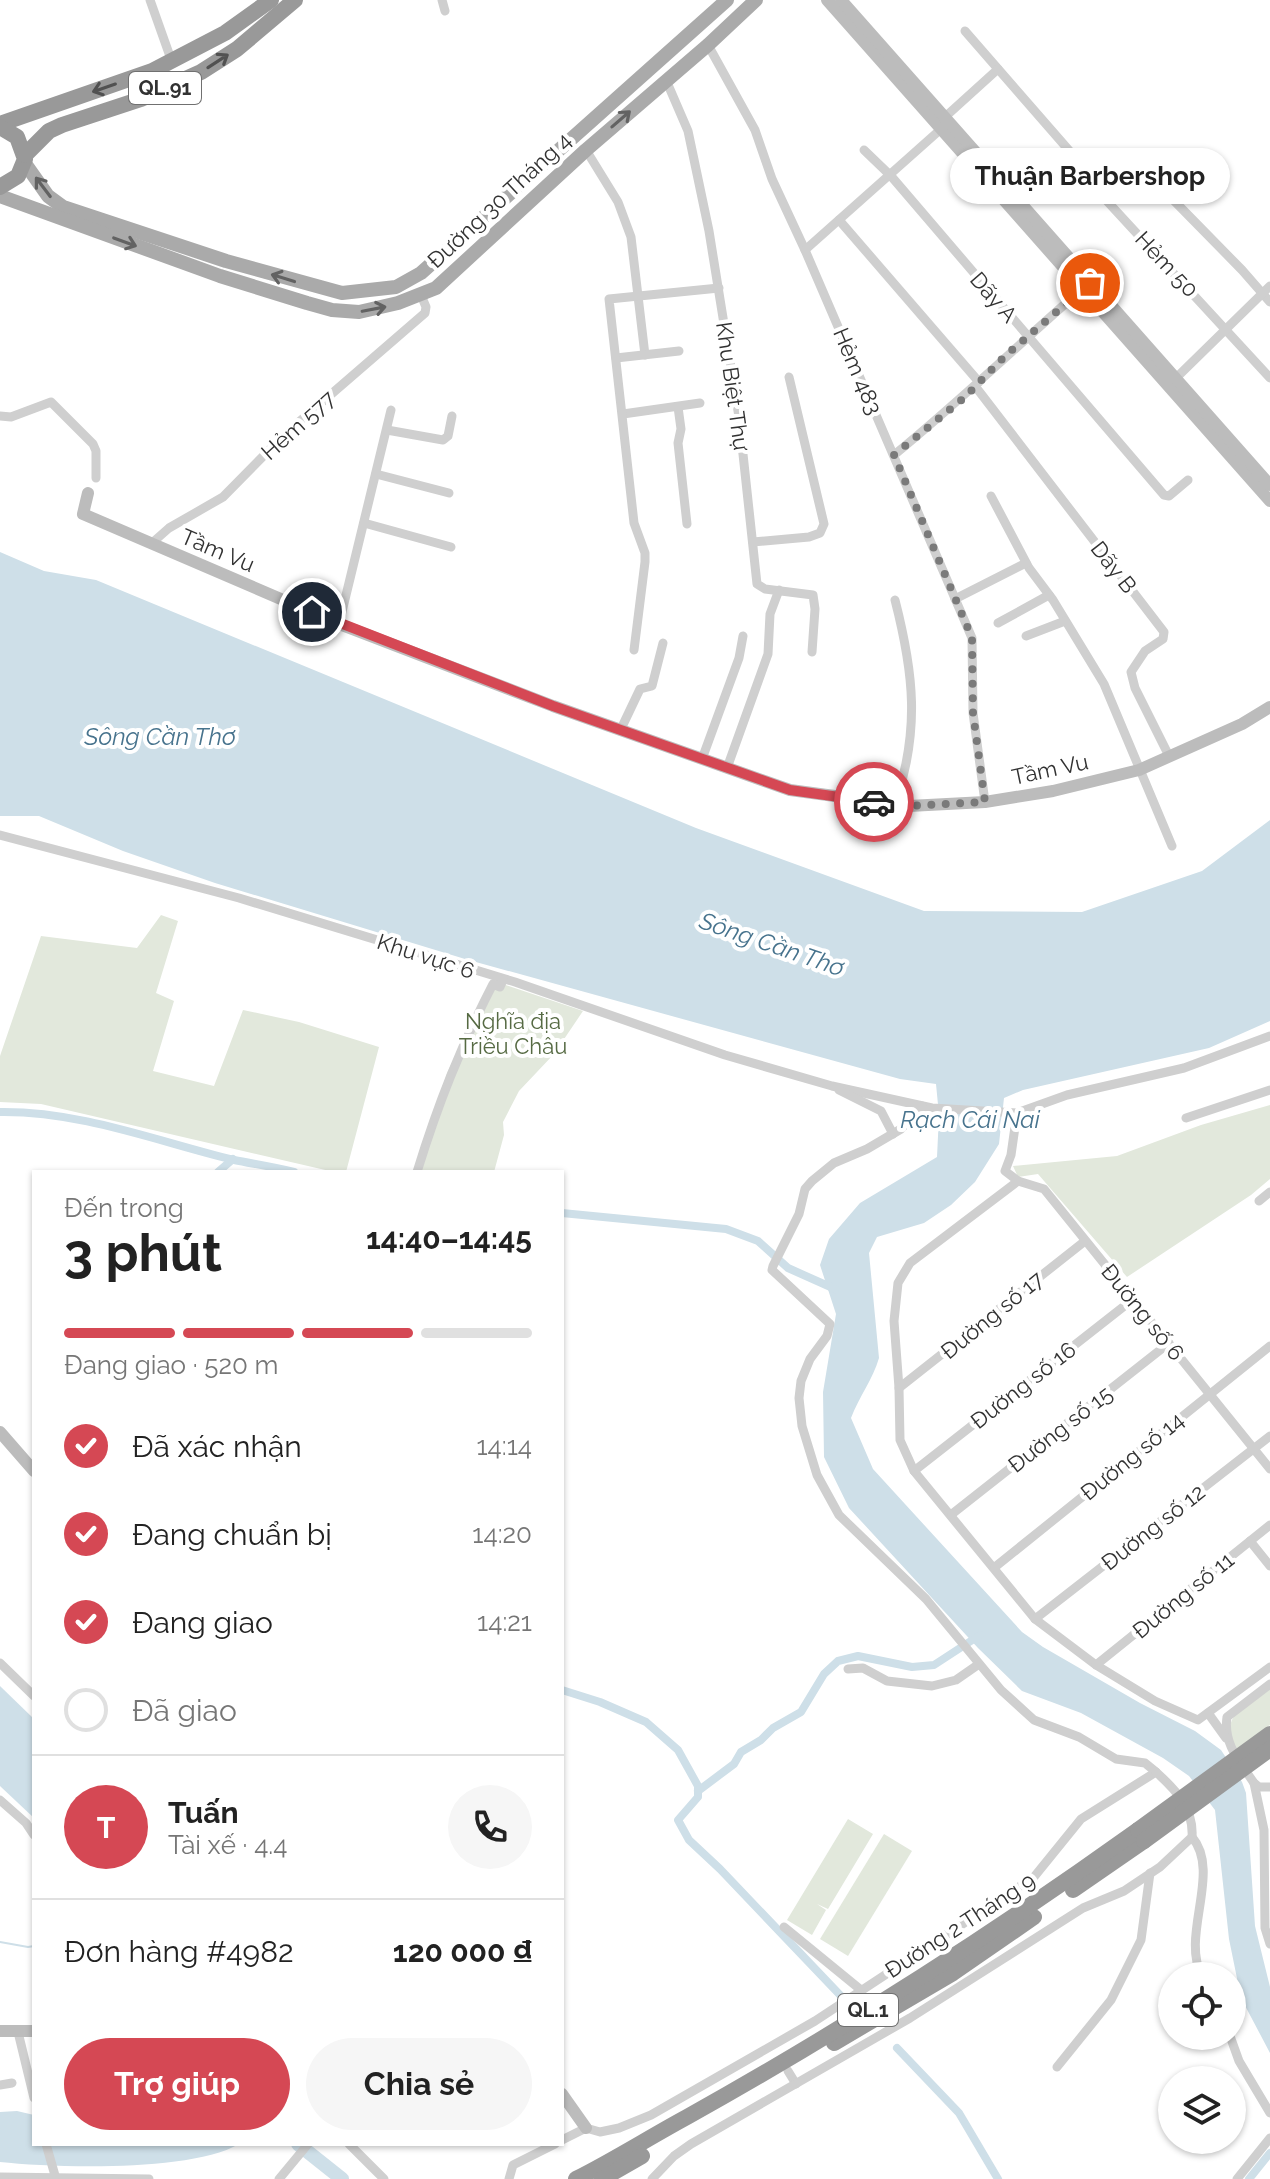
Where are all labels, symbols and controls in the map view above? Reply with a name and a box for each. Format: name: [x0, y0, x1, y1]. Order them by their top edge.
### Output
one-way arrow: [206, 52, 229, 68]
road number: QL.91: [129, 72, 201, 104]
one-way arrow: [92, 82, 117, 97]
one-way arrow: [611, 110, 631, 128]
street label: Đường 30 Tháng 4: [422, 127, 576, 273]
callout: Thuận Barbershop: [950, 147, 1230, 203]
text: Thuận Barbershop: [975, 161, 1205, 191]
one-way arrow: [34, 177, 51, 199]
street label: Hẻm 50: [1130, 226, 1204, 302]
one-way arrow: [113, 236, 138, 251]
pin: [1056, 249, 1124, 317]
icon: bag: [1068, 261, 1112, 305]
street label: Dãy A: [965, 266, 1023, 328]
one-way arrow: [271, 270, 297, 285]
one-way arrow: [361, 300, 387, 315]
street label: Khu Biệt Thự: [711, 320, 755, 453]
street label: Hẻm 483: [828, 324, 888, 418]
street label: Hẻm 577: [256, 385, 340, 465]
street label: Tầm Vu: [177, 523, 259, 577]
street label: Dãy B: [1086, 536, 1142, 598]
pin: [278, 578, 346, 646]
icon: home: [290, 590, 334, 634]
water label: Sông Cần Thơ: [83, 722, 236, 751]
street label: Tầm Vu: [1009, 748, 1091, 790]
courier: [834, 762, 914, 842]
icon: car: [852, 780, 896, 824]
water label: Sông Cần Thơ: [695, 905, 848, 982]
street label: Khu vực 6: [374, 928, 478, 984]
park label: Nghĩa địa Triều Châu: [459, 1008, 567, 1059]
water label: Rạch Cái Nai: [900, 1105, 1041, 1134]
text: Đến trong: [64, 1193, 184, 1223]
text: 14:40–14:45: [366, 1221, 532, 1256]
text: 3 phút: [64, 1222, 222, 1283]
street label: Đường số 6: [1096, 1258, 1190, 1366]
street label: Đường số 17: [935, 1266, 1049, 1364]
street label: Đường số 16: [965, 1336, 1081, 1434]
text: Đang giao · 520 m: [64, 1350, 278, 1380]
street label: Đường số 15: [1003, 1380, 1117, 1478]
street label: Đường số 14: [1075, 1407, 1189, 1505]
icon: check: [64, 1424, 108, 1468]
text: Đã xác nhận: [132, 1429, 302, 1464]
text: 14:14: [476, 1431, 532, 1461]
street label: Đường số 12: [1096, 1479, 1210, 1575]
icon: check: [64, 1512, 108, 1556]
text: Đang chuẩn bị: [132, 1517, 332, 1552]
text: 14:20: [472, 1519, 532, 1549]
street label: Đường số 11: [1127, 1546, 1239, 1644]
icon: check: [64, 1600, 108, 1644]
text: Đang giao: [132, 1605, 273, 1640]
text: 14:21: [477, 1607, 532, 1637]
text: Đã giao: [132, 1693, 237, 1728]
button: phone: [448, 1785, 532, 1869]
text: Tuấn: [168, 1795, 239, 1830]
text: T: [97, 1810, 115, 1845]
text: Tài xế · 4.4: [168, 1830, 287, 1860]
street label: Đường 2 Tháng 9: [880, 1867, 1040, 1983]
text: Đơn hàng #4982: [64, 1934, 294, 1969]
text: 120 000 ₫: [393, 1934, 532, 1969]
map controls: [1158, 1962, 1246, 2154]
button: locate: [1158, 1962, 1246, 2050]
road number: QL.1: [838, 1994, 898, 2026]
button: Trợ giúp: [64, 2038, 290, 2130]
button: Chia sẻ: [306, 2038, 532, 2130]
button: layers: [1158, 2066, 1246, 2154]

